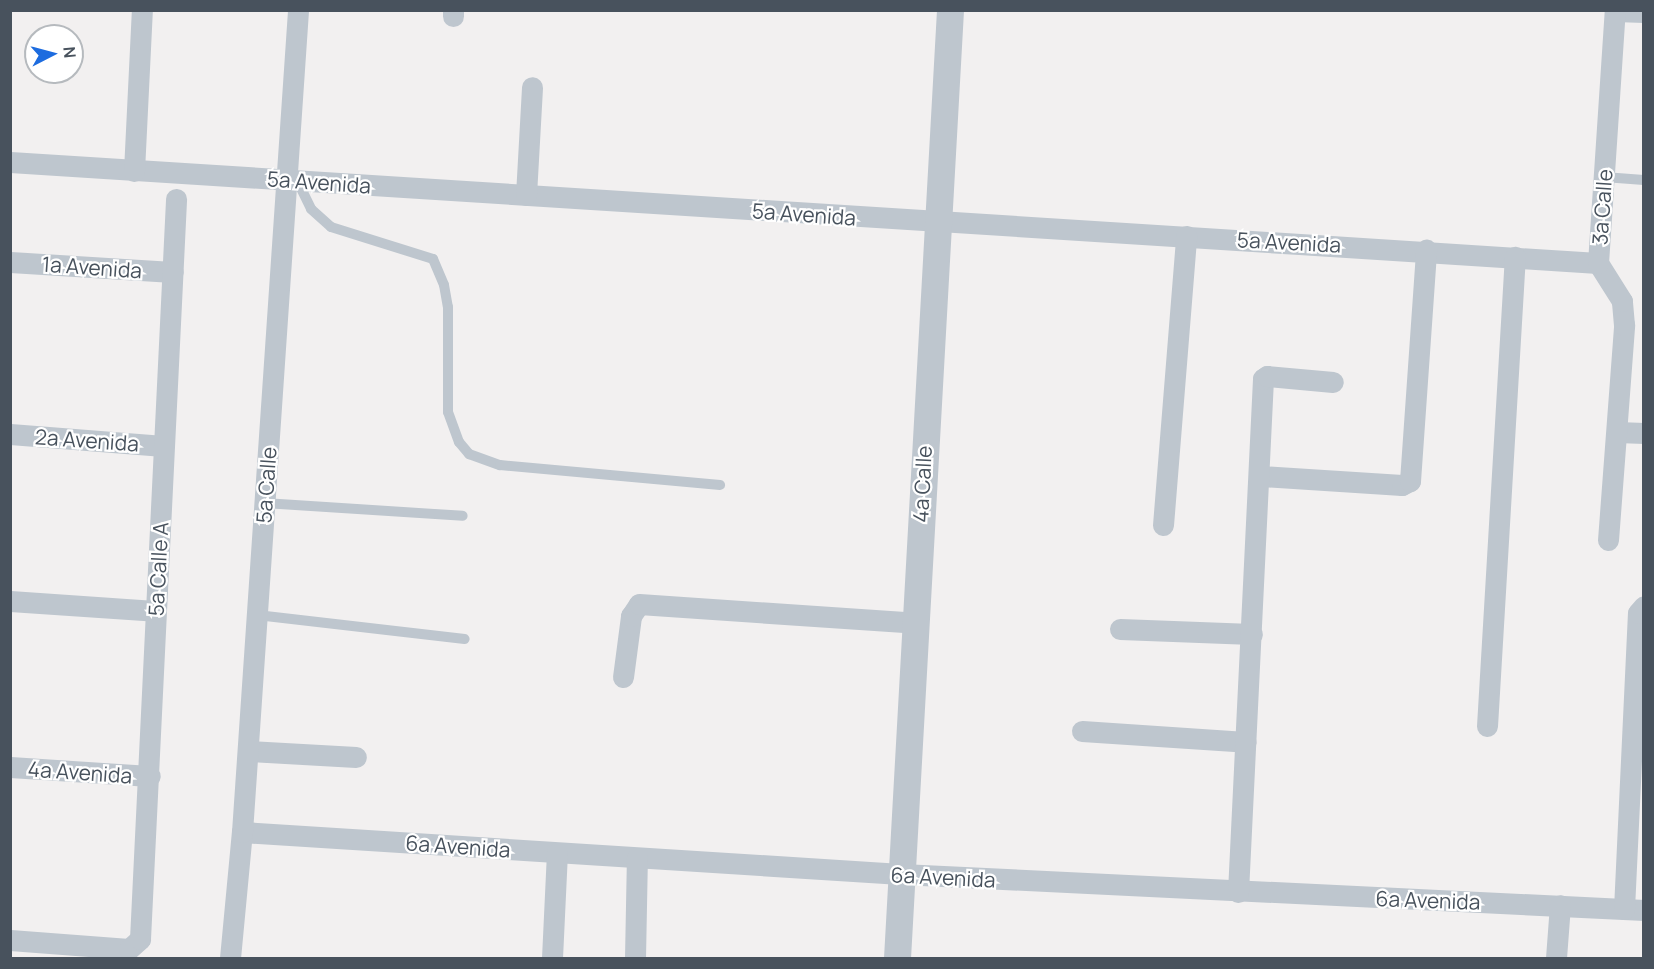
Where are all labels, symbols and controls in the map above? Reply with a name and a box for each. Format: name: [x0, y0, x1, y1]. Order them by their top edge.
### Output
north arrow: [24, 24, 84, 84]
text: N: [58, 45, 81, 59]
street label: 5a Avenida: [266, 166, 372, 198]
street label: 3a Calle: [1587, 168, 1617, 246]
street label: 5a Avenida: [751, 198, 857, 230]
street label: 5a Avenida: [1236, 227, 1342, 257]
street label: 1a Avenida: [41, 251, 143, 283]
street label: 2a Avenida: [34, 424, 140, 456]
street label: 4a Calle: [907, 445, 937, 523]
street label: 5a Calle: [251, 446, 281, 524]
street label: 5a Calle A: [143, 521, 173, 617]
street label: 4a Avenida: [27, 756, 133, 788]
street label: 6a Avenida: [405, 830, 511, 862]
street label: 6a Avenida: [890, 862, 996, 892]
street label: 6a Avenida: [1375, 886, 1481, 914]

